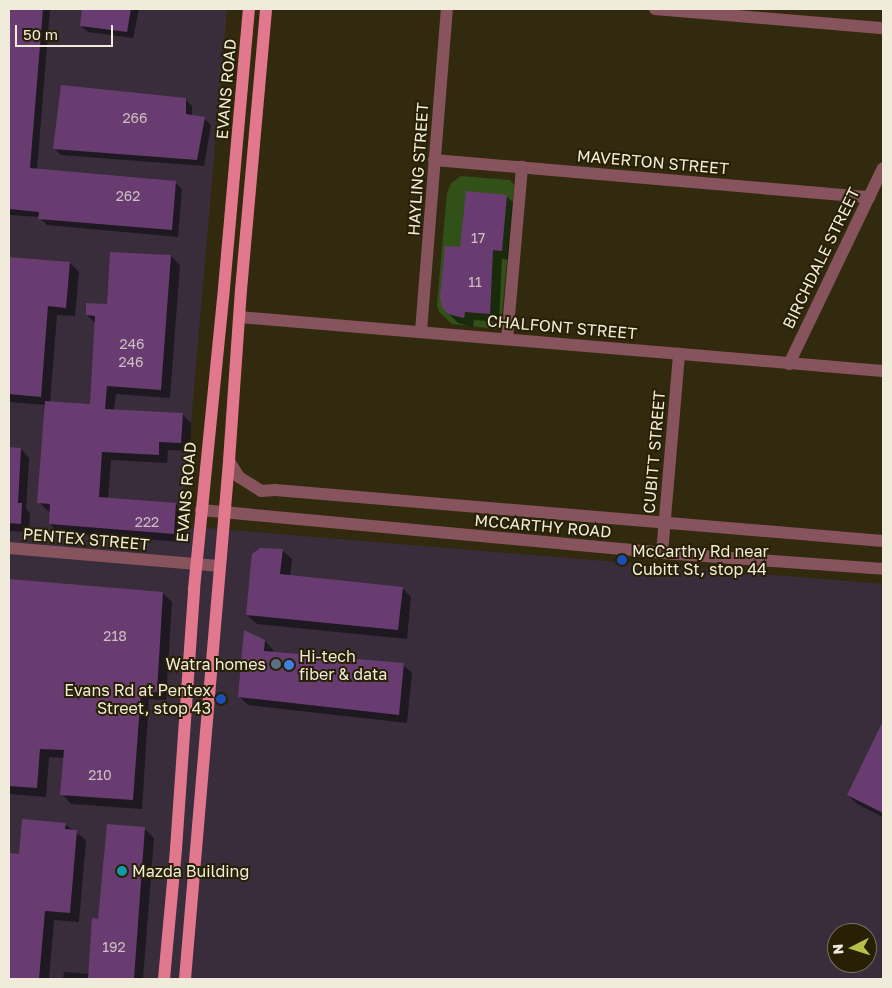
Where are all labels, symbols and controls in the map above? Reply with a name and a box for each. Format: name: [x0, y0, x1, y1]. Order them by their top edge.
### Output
scale bar: [18, 15, 115, 47]
text: 50 m: [23, 25, 58, 43]
street label: EVANS ROAD: [212, 38, 240, 140]
street label: HAYLING STREET: [404, 102, 432, 236]
house number: 266: [122, 110, 148, 126]
street label: MAVERTON STREET: [576, 146, 730, 178]
street label: BIRCHDALE STREET: [778, 184, 864, 332]
house number: 262: [116, 188, 140, 204]
house number: 17: [471, 230, 485, 246]
house number: 11: [468, 274, 482, 290]
street label: CHALFONT STREET: [486, 311, 638, 343]
house number: 246: [119, 336, 145, 352]
house number: 246: [118, 354, 144, 370]
street label: CUBITT STREET: [639, 390, 669, 514]
street label: EVANS ROAD: [172, 441, 200, 543]
street label: MCCARTHY ROAD: [474, 510, 612, 542]
house number: 222: [135, 514, 159, 530]
street label: PENTEX STREET: [22, 524, 150, 554]
place label: McCarthy Rd near Cubitt St, stop 44: [632, 541, 769, 579]
marker: McCarthy Rd near Cubitt St, stop 44: [616, 554, 628, 566]
house number: 218: [103, 628, 127, 644]
place label: Hi-tech fiber & data: [299, 646, 387, 684]
place label: Watra homes: [166, 654, 266, 674]
marker: Watra homes: [270, 658, 282, 670]
marker: Hi-tech fiber & data: [283, 659, 295, 671]
place label: Evans Rd at Pentex Street, stop 43: [64, 680, 211, 718]
marker: Evans Rd at Pentex Street, stop 43: [215, 693, 227, 705]
house number: 210: [88, 767, 112, 783]
place label: Mazda Building: [132, 861, 249, 881]
marker: Mazda Building: [116, 865, 128, 877]
north arrow: [827, 923, 877, 973]
house number: 192: [102, 939, 126, 955]
text: N: [829, 943, 846, 955]

